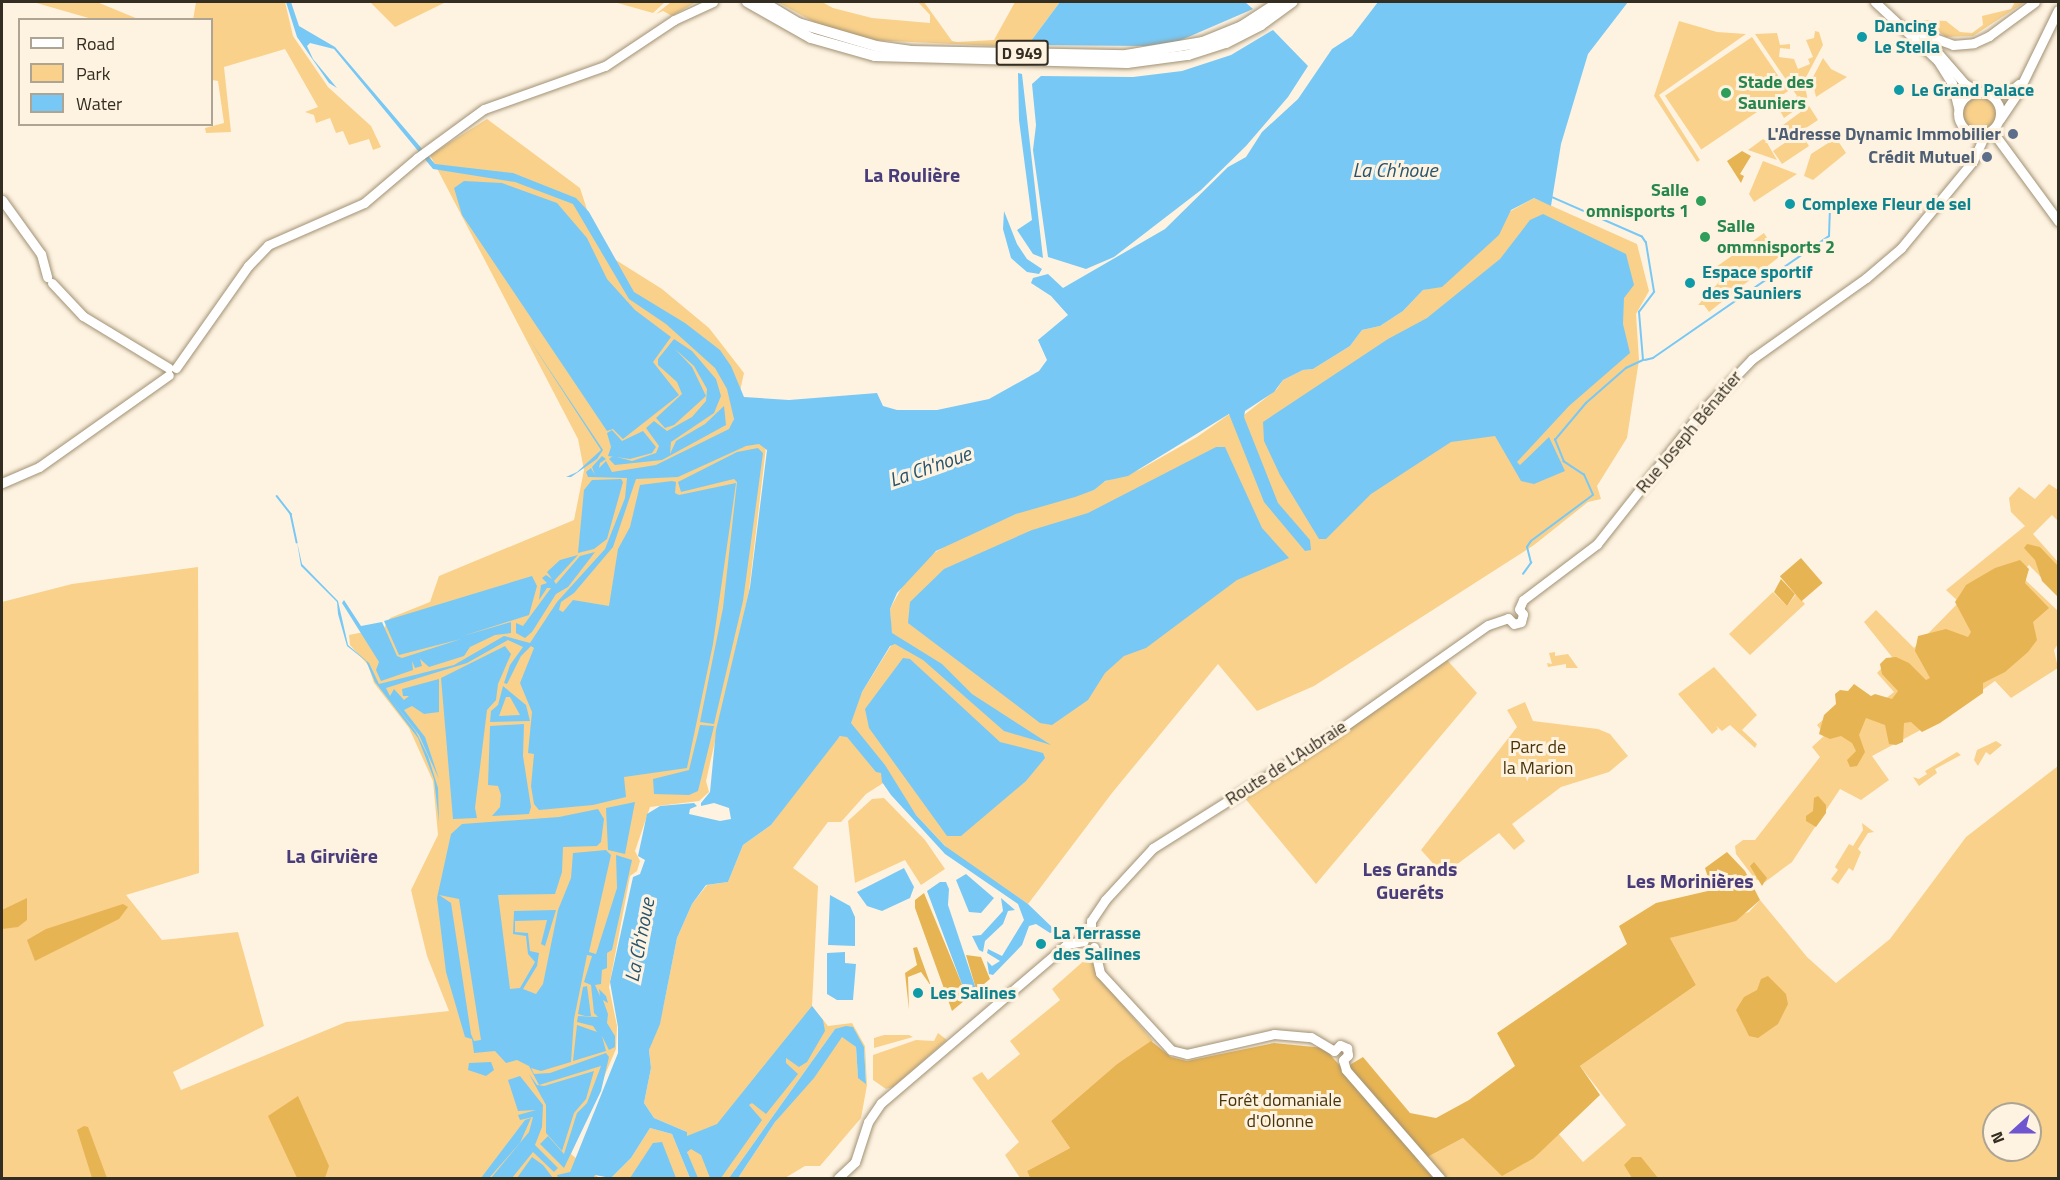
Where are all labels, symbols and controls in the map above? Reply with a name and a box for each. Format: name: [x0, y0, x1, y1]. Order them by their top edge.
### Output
place label: Dancing Le Stella: [1874, 16, 1940, 58]
legend: [18, 18, 213, 126]
text: Road: [76, 30, 115, 57]
marker: Dancing Le Stella: [1855, 30, 1869, 44]
road number: D 949: [995, 40, 1049, 66]
text: Park: [76, 60, 110, 87]
place label: Stade des Sauniers: [1738, 72, 1814, 115]
place label: Le Grand Palace: [1911, 79, 2034, 101]
marker: Le Grand Palace: [1892, 83, 1906, 97]
marker: Stade des Sauniers: [1719, 86, 1733, 100]
text: Water: [76, 90, 122, 117]
place label: L'Adresse Dynamic Immobilier: [1767, 123, 2001, 145]
marker: L'Adresse Dynamic Immobilier: [2006, 127, 2020, 141]
place label: Crédit Mutuel: [1868, 146, 1975, 168]
marker: Crédit Mutuel: [1980, 150, 1994, 164]
water label: La Ch'noue: [1353, 157, 1437, 181]
district label: La Roulière: [864, 162, 960, 186]
place label: Salle omnisports 1: [1586, 180, 1689, 222]
place label: Complexe Fleur de sel: [1802, 193, 1971, 215]
marker: Salle omnisports 1: [1694, 194, 1708, 208]
marker: Complexe Fleur de sel: [1783, 197, 1797, 211]
place label: Salle ommnisports 2: [1717, 216, 1835, 258]
marker: Salle ommnisports 2: [1698, 230, 1712, 244]
place label: Espace sportif des Sauniers: [1702, 262, 1813, 304]
marker: Espace sportif des Sauniers: [1683, 276, 1697, 290]
street label: Rue Joseph Bénatier: [1631, 366, 1747, 498]
water label: La Ch'noue: [886, 441, 974, 491]
street label: Route de L'Aubraie: [1221, 716, 1351, 810]
park label: Parc de la Marion: [1503, 737, 1573, 780]
district label: La Girvière: [286, 843, 378, 867]
district label: Les Grands Gueréts: [1363, 857, 1457, 904]
district label: Les Morinières: [1626, 868, 1754, 892]
water label: La Ch'noue: [619, 896, 659, 984]
place label: La Terrasse des Salines: [1053, 923, 1141, 966]
marker: La Terrasse des Salines: [1034, 937, 1048, 951]
place label: Les Salines: [930, 982, 1016, 1004]
marker: Les Salines: [911, 986, 925, 1000]
park label: Forêt domaniale d'Olonne: [1219, 1090, 1341, 1132]
north arrow: [1982, 1102, 2042, 1162]
text: N: [1984, 1128, 2010, 1147]

